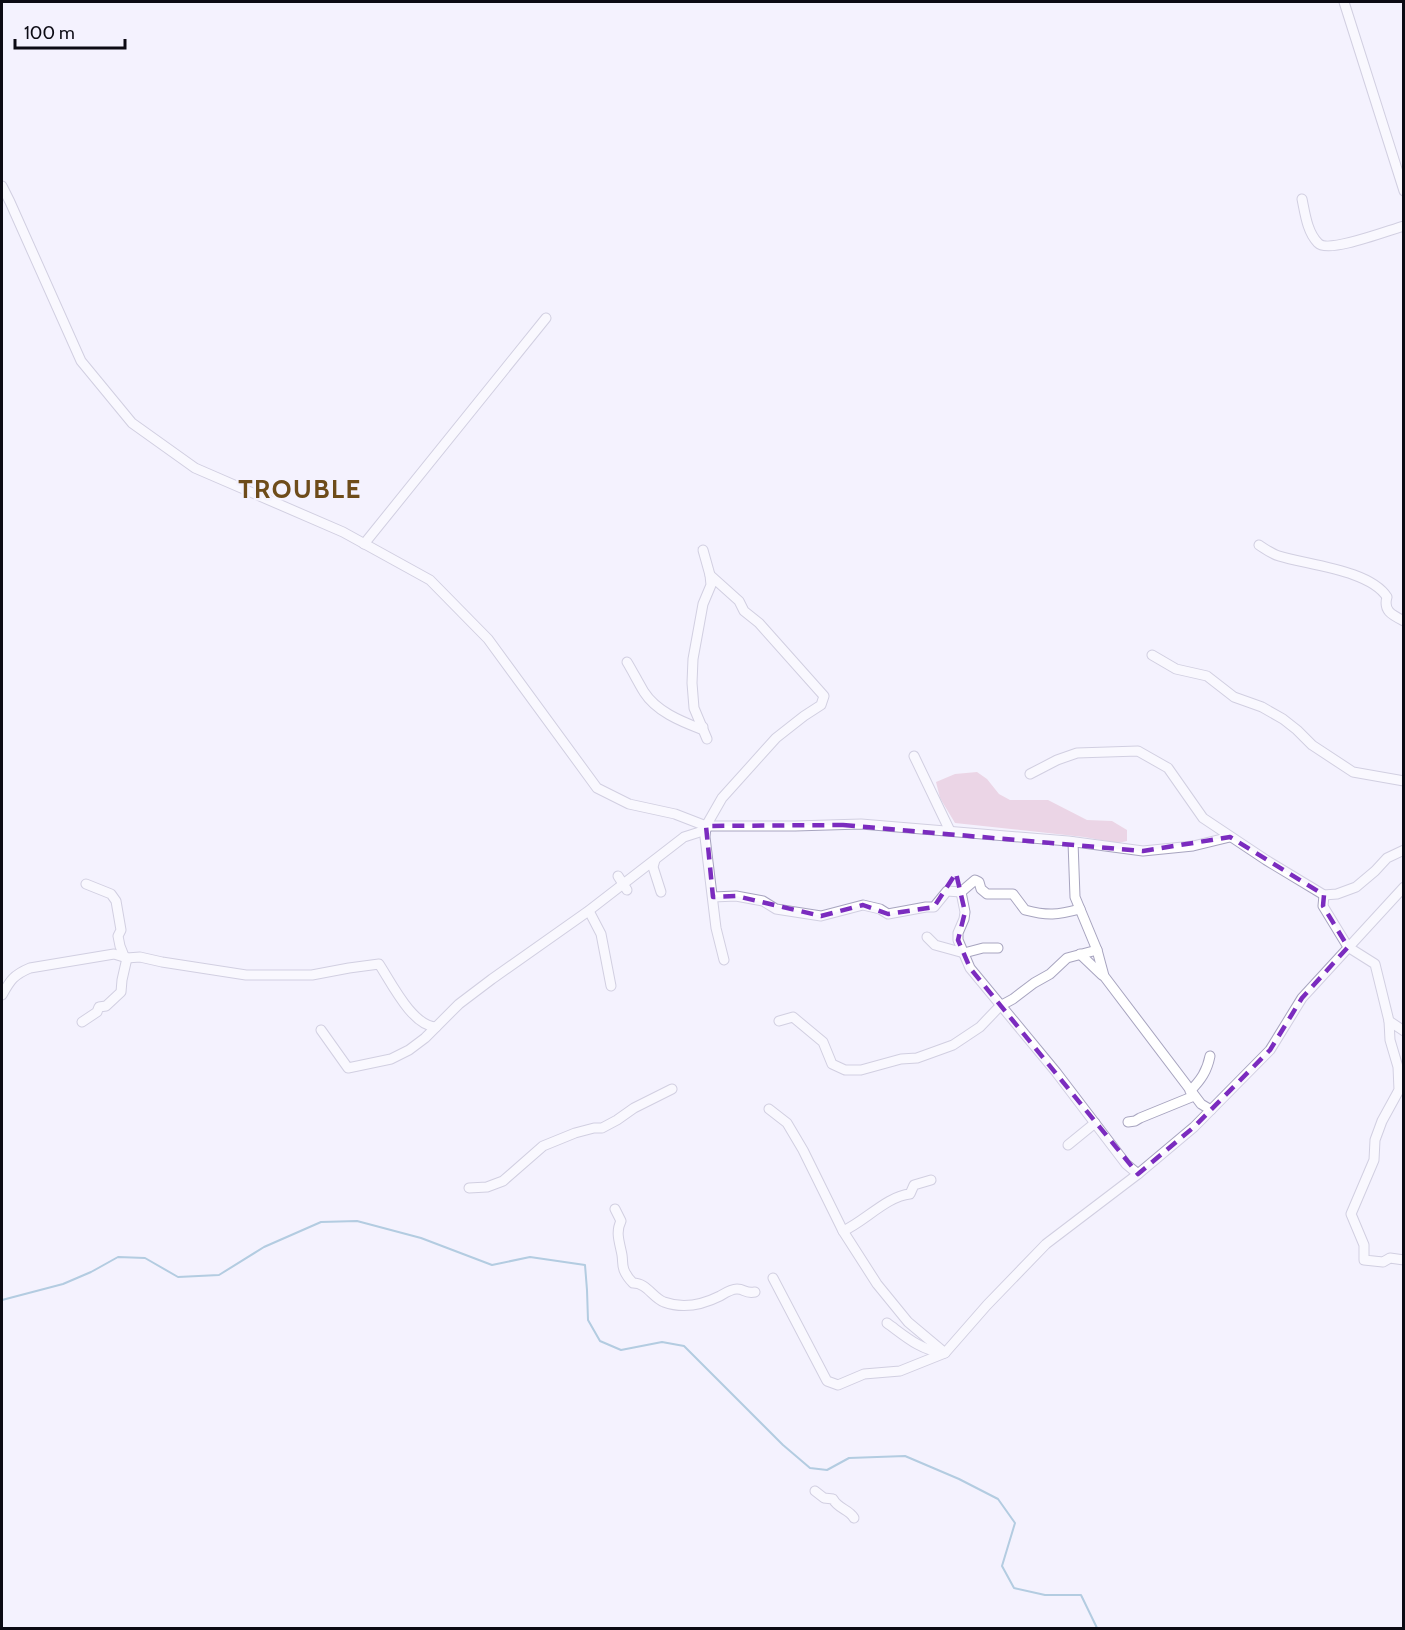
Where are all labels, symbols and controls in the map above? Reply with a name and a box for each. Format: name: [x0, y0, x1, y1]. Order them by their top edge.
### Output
scale bar: [15, 12, 124, 50]
text: 100 m: [24, 22, 75, 44]
district label: TROUBLE: [238, 473, 362, 505]

